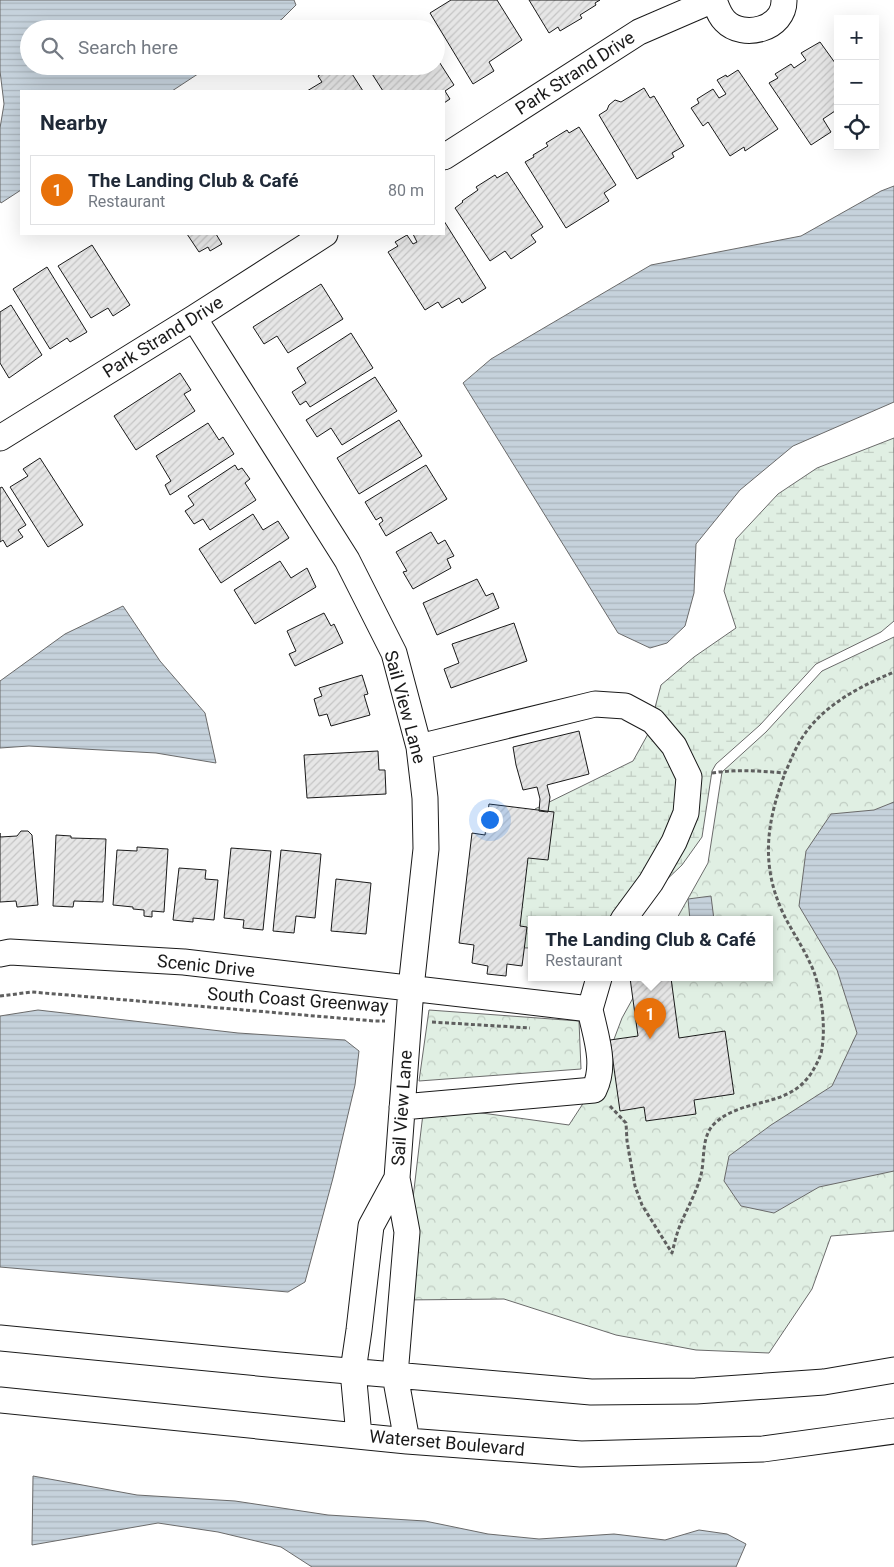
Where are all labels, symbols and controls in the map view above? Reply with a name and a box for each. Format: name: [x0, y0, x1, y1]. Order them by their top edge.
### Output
map controls: [834, 15, 879, 150]
button: +: [834, 15, 879, 60]
search box: [20, 20, 445, 75]
street label: Park Strand Drive: [511, 26, 638, 119]
icon: search: [38, 34, 66, 62]
text: Search here: [78, 36, 178, 59]
button: −: [834, 60, 879, 105]
button: locate: [834, 105, 879, 150]
text: Nearby: [40, 111, 107, 135]
text: The Landing Club & Café: [88, 169, 299, 192]
text: 1: [52, 181, 62, 200]
text: 80 m: [388, 181, 424, 200]
text: Restaurant: [88, 192, 165, 211]
street label: Park Strand Drive: [99, 291, 227, 382]
street label: Sail View Lane: [380, 648, 431, 766]
your location: [477, 807, 503, 833]
popup: [528, 916, 773, 981]
text: The Landing Club & Café: [545, 928, 756, 951]
street label: Scenic Drive: [156, 950, 256, 981]
text: Restaurant: [545, 951, 622, 970]
street label: South Coast Greenway: [207, 983, 390, 1016]
pin: 1: [634, 998, 666, 1039]
street label: Sail View Lane: [387, 1049, 416, 1167]
street label: Waterset Boulevard: [368, 1425, 526, 1460]

